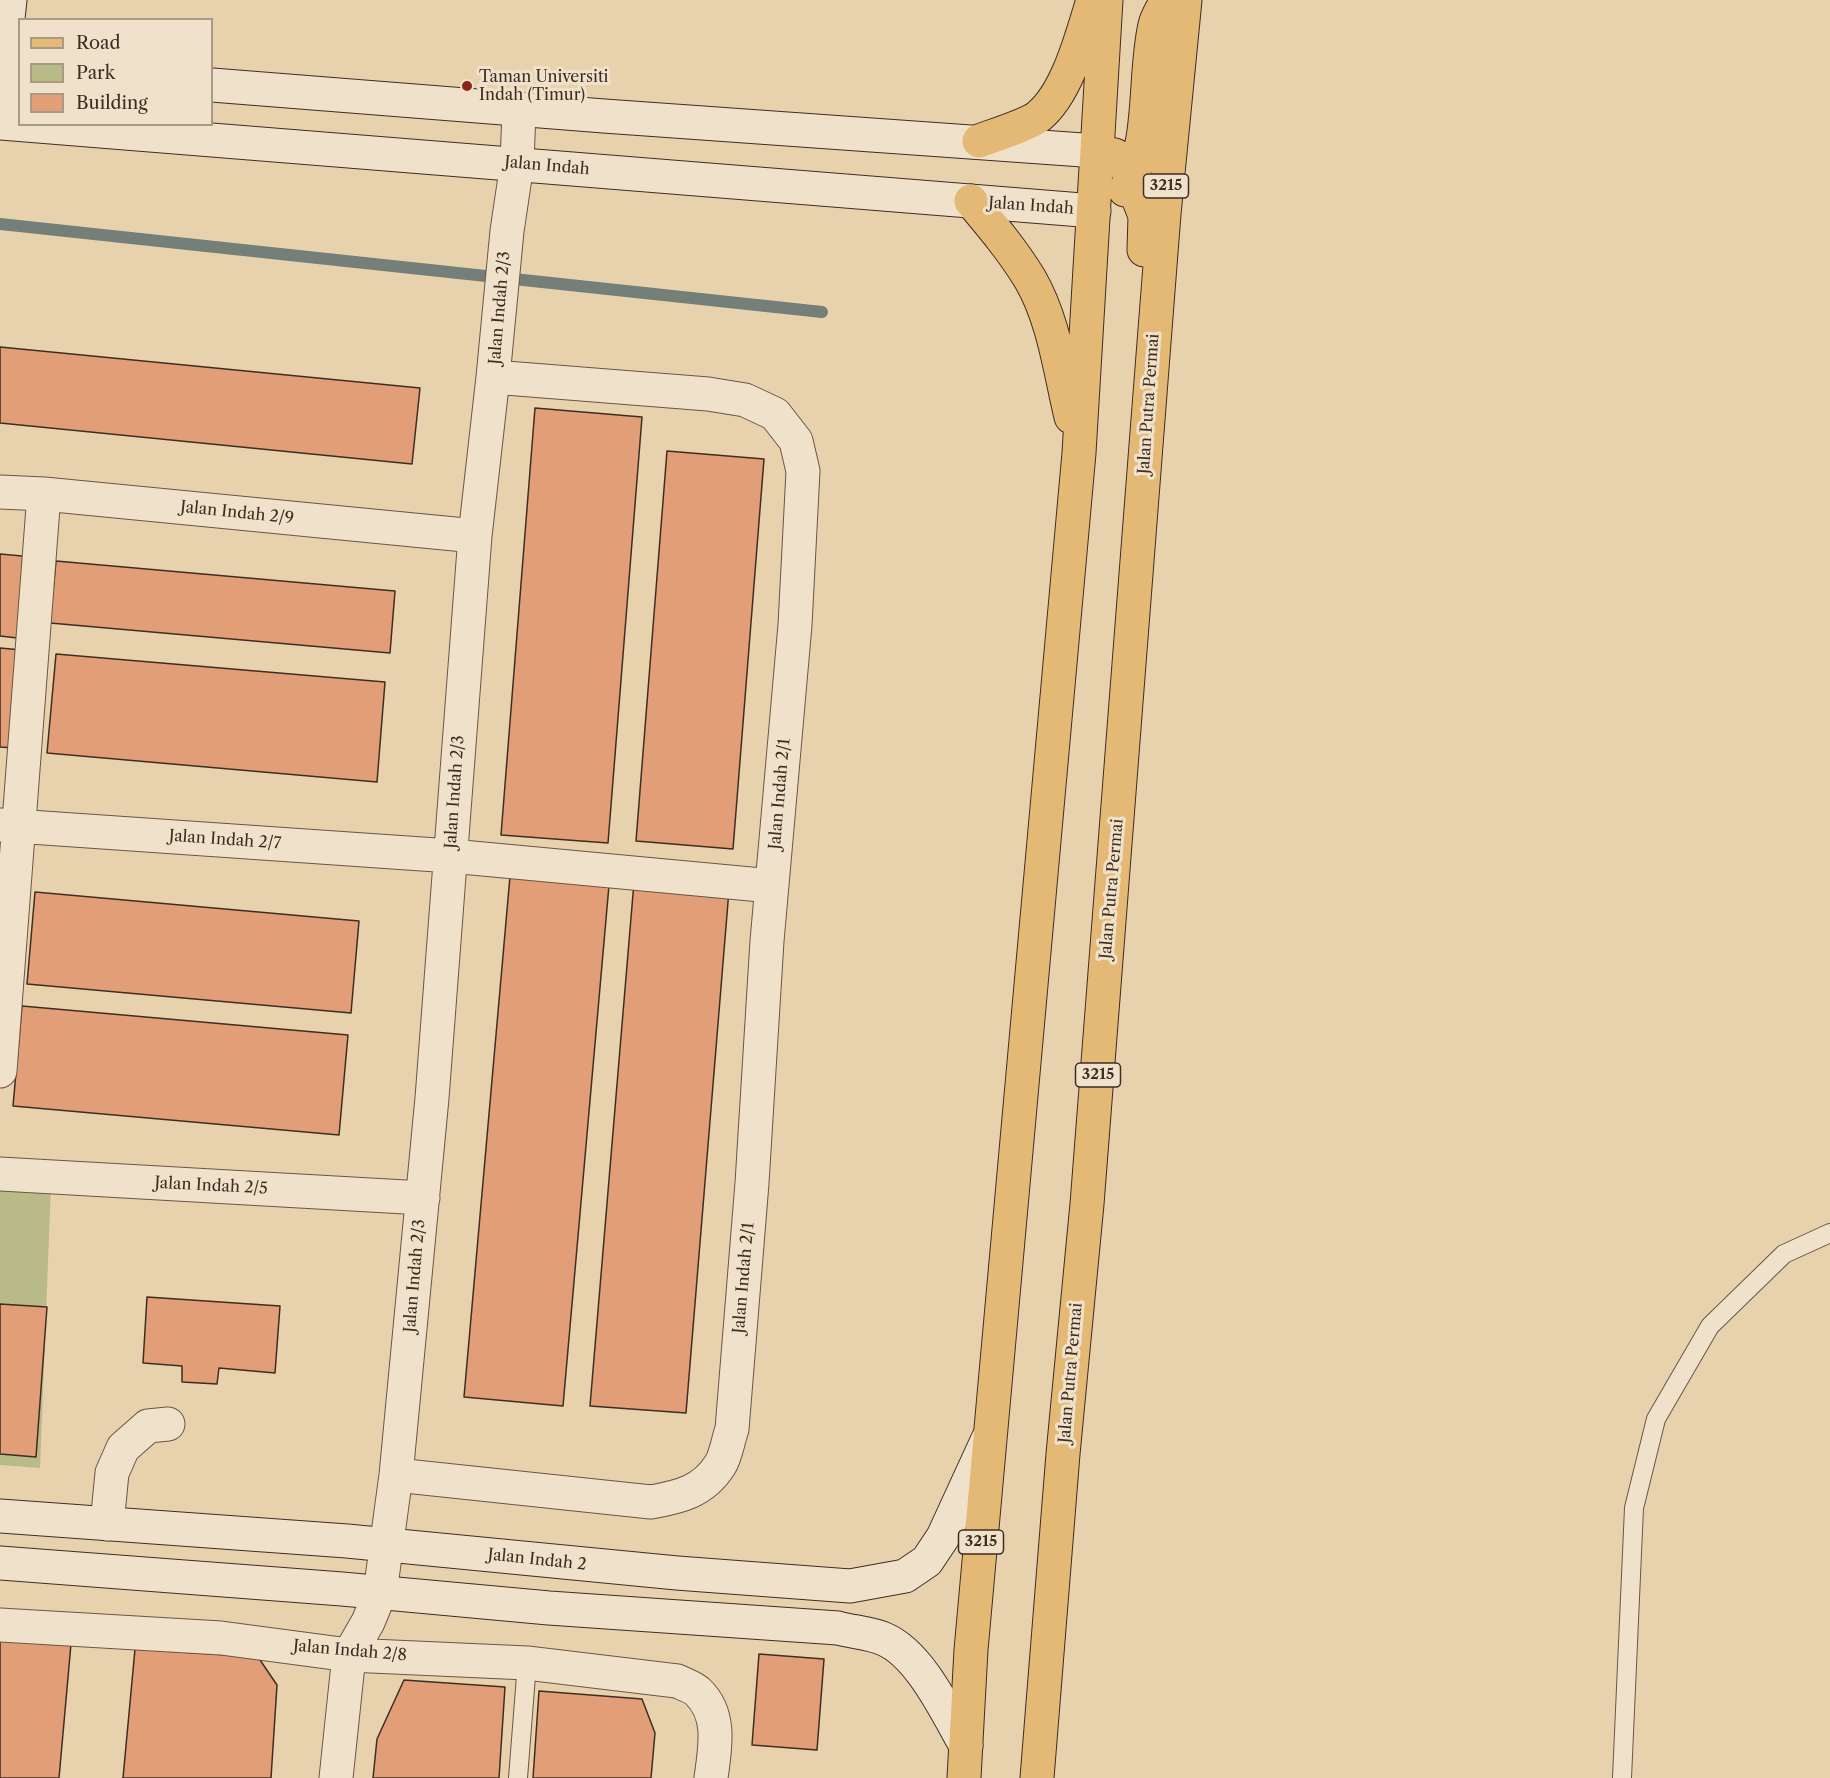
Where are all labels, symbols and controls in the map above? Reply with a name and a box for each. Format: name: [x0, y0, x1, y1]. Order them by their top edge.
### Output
legend: [18, 18, 213, 126]
text: Road: [76, 32, 121, 54]
text: Park: [76, 62, 115, 84]
place label: Taman Universiti Indah (Timur): [479, 67, 608, 105]
marker: Taman Universiti Indah (Timur): [460, 79, 474, 93]
text: Building: [76, 92, 148, 114]
street label: Jalan Indah: [504, 153, 590, 179]
road number: 3215: [1144, 174, 1188, 198]
street label: Jalan Indah: [988, 193, 1074, 219]
street label: Jalan Indah 2/3: [485, 251, 515, 365]
street label: Jalan Putra Permai: [1135, 333, 1163, 475]
street label: Jalan Indah 2/9: [179, 497, 295, 529]
street label: Jalan Indah 2/3: [441, 735, 469, 849]
street label: Jalan Indah 2/1: [766, 738, 794, 850]
street label: Jalan Putra Permai: [1096, 818, 1128, 960]
street label: Jalan Indah 2/7: [168, 826, 282, 854]
road number: 3215: [1076, 1063, 1120, 1087]
street label: Jalan Indah 2/5: [154, 1173, 268, 1199]
street label: Jalan Indah 2/3: [400, 1219, 430, 1333]
street label: Jalan Indah 2/1: [730, 1222, 758, 1334]
street label: Jalan Putra Permai: [1055, 1302, 1087, 1444]
road number: 3215: [958, 1530, 1004, 1554]
street label: Jalan Indah 2: [487, 1545, 587, 1575]
street label: Jalan Indah 2/8: [292, 1636, 408, 1666]

